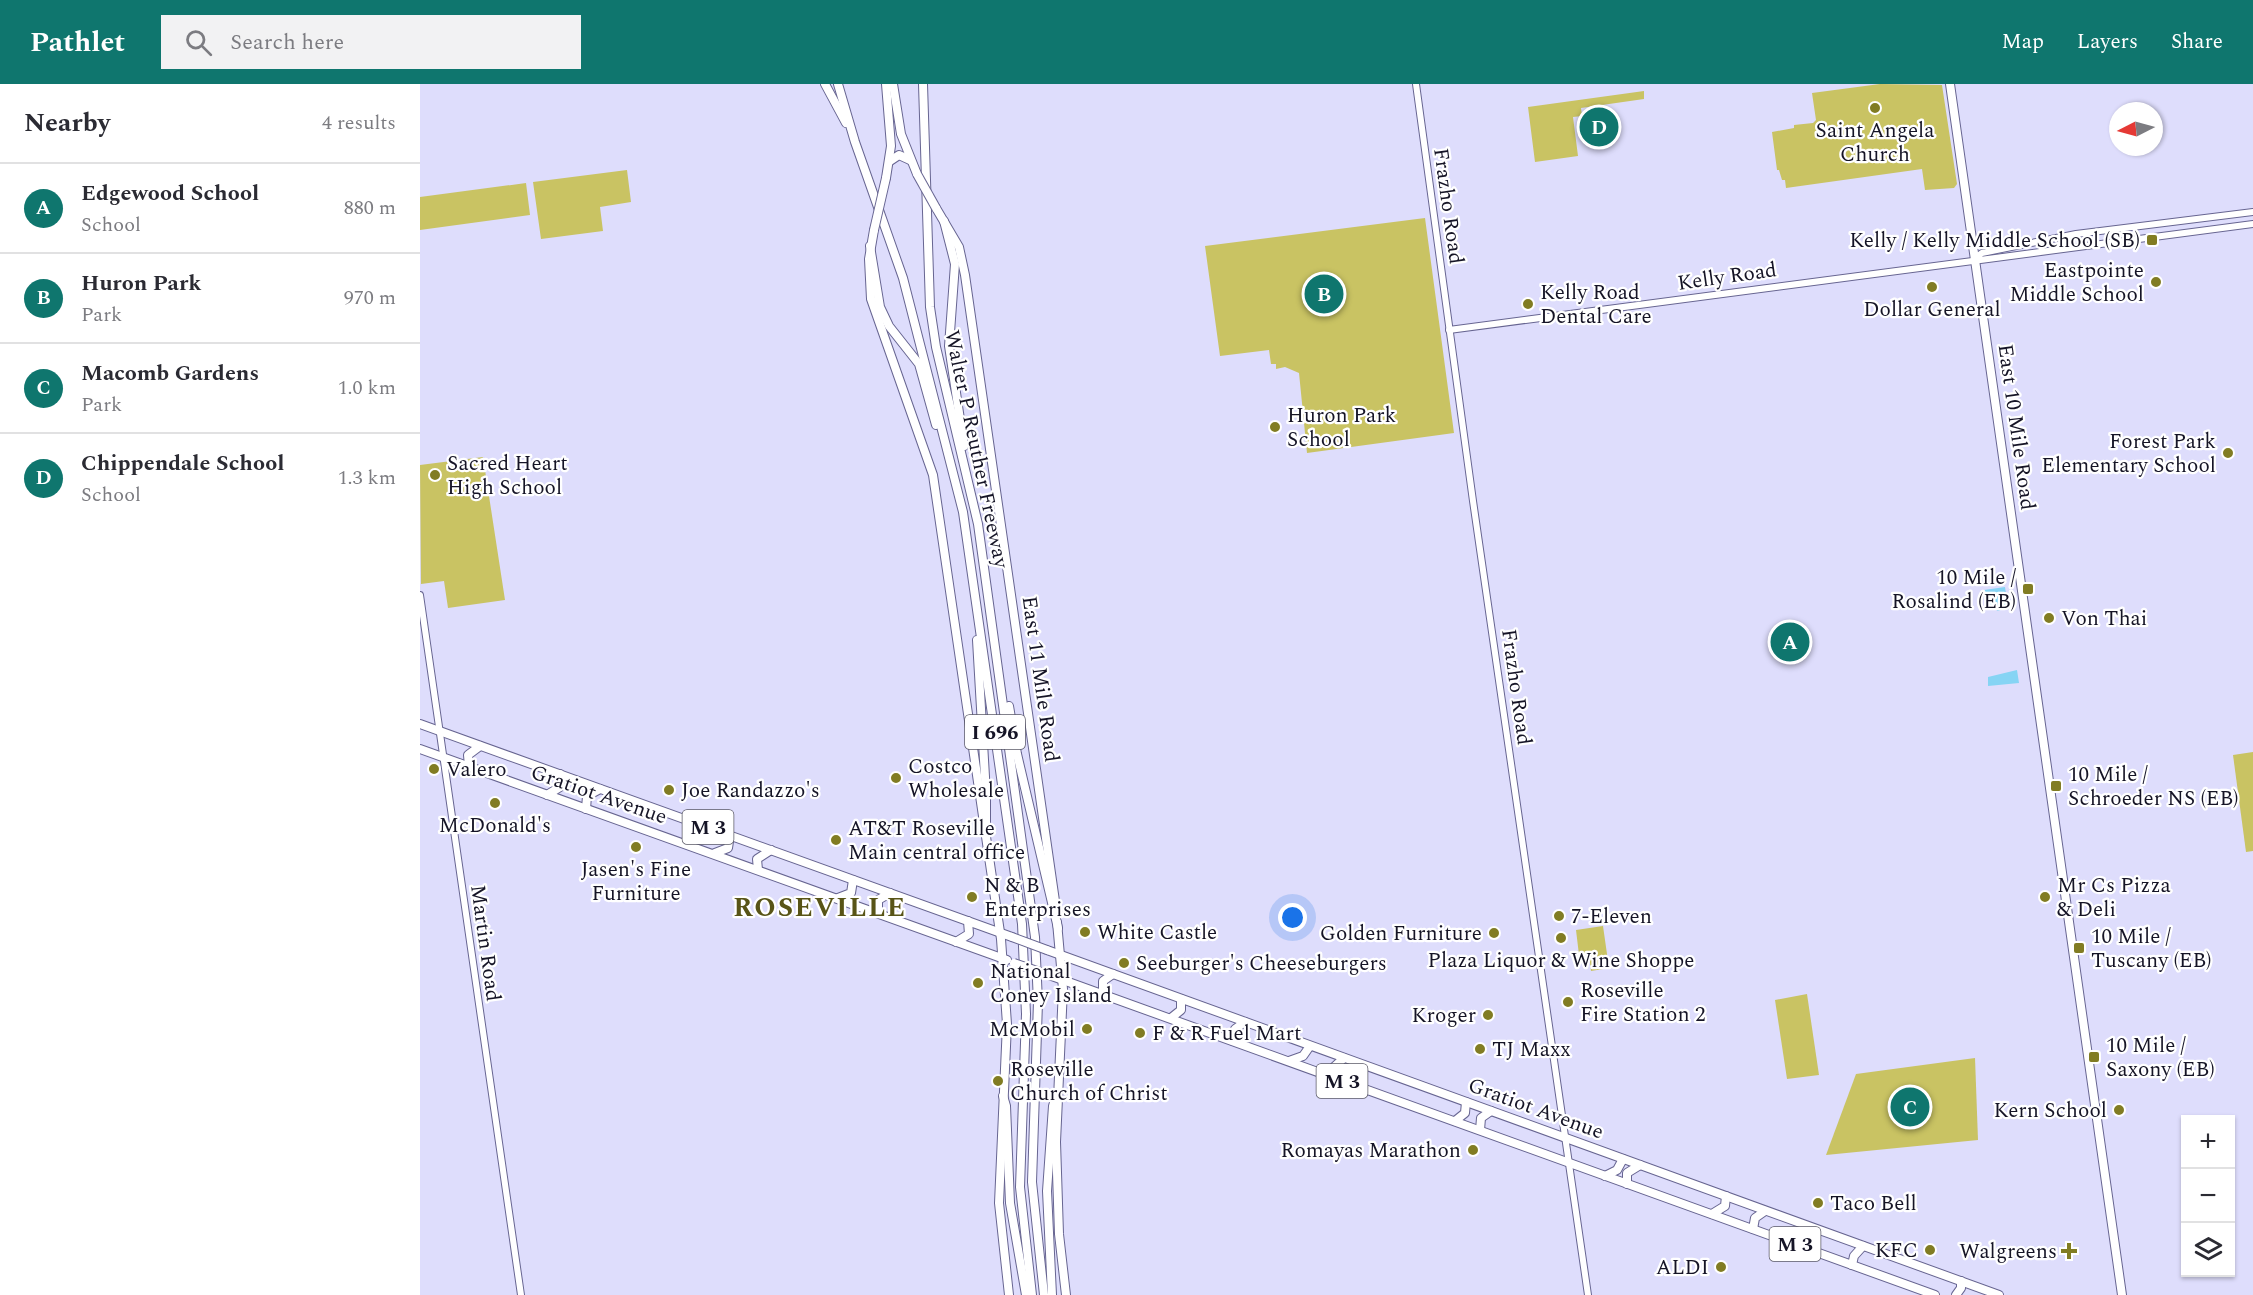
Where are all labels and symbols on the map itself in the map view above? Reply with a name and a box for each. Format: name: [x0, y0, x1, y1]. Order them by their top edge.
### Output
marker: Saint Angela Church: [1868, 101, 1882, 115]
north arrow: [2109, 102, 2163, 156]
pin: D: [1580, 104, 1618, 150]
place label: Saint Angela Church: [1815, 115, 1935, 171]
street label: Frazho Road: [1424, 146, 1472, 266]
place label: Kelly / Kelly Middle School (SB): [1849, 225, 2140, 257]
marker: Kelly / Kelly Middle School (SB): [2145, 233, 2159, 247]
street label: Kelly Road: [1675, 254, 1779, 300]
place label: Eastpointe Middle School: [2009, 255, 2144, 311]
pin: B: [1304, 272, 1344, 316]
marker: Eastpointe Middle School: [2149, 275, 2163, 289]
place label: Kelly Road Dental Care: [1540, 277, 1652, 333]
marker: Dollar General: [1925, 280, 1939, 294]
place label: Dollar General: [1863, 294, 2001, 326]
marker: Kelly Road Dental Care: [1521, 297, 1535, 311]
street label: Walter P Reuther Freeway: [935, 327, 1017, 572]
street label: East 10 Mile Road: [1989, 342, 2044, 512]
place label: Huron Park School: [1287, 400, 1397, 456]
marker: Huron Park School: [1268, 420, 1282, 434]
place label: Forest Park Elementary School: [2041, 426, 2216, 482]
marker: Forest Park Elementary School: [2221, 446, 2235, 460]
place label: Sacred Heart High School: [447, 448, 568, 504]
marker: Sacred Heart High School: [428, 468, 442, 482]
place label: 10 Mile / Rosalind (EB): [1892, 562, 2017, 618]
marker: 10 Mile / Rosalind (EB): [2021, 582, 2035, 596]
street label: East 11 Mile Road: [1013, 594, 1068, 764]
place label: Von Thai: [2061, 603, 2147, 635]
marker: Von Thai: [2042, 611, 2056, 625]
pin: A: [1770, 620, 1810, 664]
street label: Frazho Road: [1492, 627, 1540, 747]
road number: I 696: [965, 715, 1025, 749]
place label: Costco Wholesale: [908, 751, 1004, 807]
place label: Valero: [446, 754, 507, 786]
street label: Gratiot Avenue: [526, 757, 671, 833]
place label: 10 Mile / Schroeder NS (EB): [2068, 759, 2238, 815]
marker: Valero: [427, 762, 441, 776]
marker: Costco Wholesale: [889, 771, 903, 785]
place label: Joe Randazzo's: [681, 775, 820, 807]
marker: 10 Mile / Schroeder NS (EB): [2049, 779, 2063, 793]
marker: Joe Randazzo's: [662, 783, 676, 797]
marker: McDonald's: [488, 796, 502, 810]
place label: McDonald's: [439, 810, 551, 842]
road number: M 3: [682, 810, 734, 844]
place label: AT&T Roseville Main central office: [848, 813, 1025, 869]
marker: AT&T Roseville Main central office: [829, 833, 843, 847]
marker: Jasen's Fine Furniture: [629, 840, 643, 854]
place label: Jasen's Fine Furniture: [581, 854, 691, 910]
place label: N & B Enterprises: [984, 870, 1091, 926]
place label: Mr Cs Pizza & Deli: [2057, 870, 2172, 926]
street label: Martin Road: [461, 883, 509, 1004]
district label: ROSEVILLE: [733, 887, 907, 929]
marker: N & B Enterprises: [965, 890, 979, 904]
marker: Mr Cs Pizza & Deli: [2038, 890, 2052, 904]
place label: 7-Eleven: [1571, 901, 1652, 933]
your location: [1278, 903, 1307, 932]
marker: 7-Eleven: [1552, 909, 1566, 923]
place label: White Castle: [1097, 917, 1217, 949]
place label: Golden Furniture: [1320, 918, 1482, 950]
place label: 10 Mile / Tuscany (EB): [2091, 921, 2211, 977]
marker: White Castle: [1078, 925, 1092, 939]
marker: Golden Furniture: [1487, 926, 1501, 940]
marker: Plaza Liquor & Wine Shoppe: [1554, 931, 1568, 945]
marker: 10 Mile / Tuscany (EB): [2072, 941, 2086, 955]
place label: Plaza Liquor & Wine Shoppe: [1428, 945, 1694, 977]
place label: Seeburger's Cheeseburgers: [1136, 948, 1387, 980]
place label: National Coney Island: [990, 956, 1112, 1012]
marker: Seeburger's Cheeseburgers: [1117, 956, 1131, 970]
place label: Roseville Fire Station 2: [1580, 975, 1705, 1031]
marker: National Coney Island: [971, 976, 985, 990]
marker: Roseville Fire Station 2: [1561, 995, 1575, 1009]
place label: Kroger: [1411, 1000, 1476, 1032]
marker: Kroger: [1481, 1008, 1495, 1022]
place label: McMobil: [989, 1014, 1075, 1046]
place label: F & R Fuel Mart: [1152, 1018, 1301, 1050]
marker: McMobil: [1080, 1022, 1094, 1036]
marker: F & R Fuel Mart: [1133, 1026, 1147, 1040]
place label: 10 Mile / Saxony (EB): [2106, 1030, 2215, 1086]
place label: TJ Maxx: [1492, 1034, 1571, 1066]
marker: TJ Maxx: [1473, 1042, 1487, 1056]
marker: 10 Mile / Saxony (EB): [2087, 1050, 2101, 1064]
place label: Roseville Church of Christ: [1010, 1054, 1168, 1110]
road number: M 3: [1316, 1064, 1368, 1098]
street label: Gratiot Avenue: [1463, 1070, 1608, 1148]
marker: Roseville Church of Christ: [991, 1074, 1005, 1088]
pin: C: [1890, 1084, 1930, 1130]
place label: Kern School: [1994, 1095, 2107, 1127]
marker: Kern School: [2112, 1103, 2126, 1117]
place label: Romayas Marathon: [1281, 1135, 1461, 1167]
marker: Romayas Marathon: [1466, 1143, 1480, 1157]
place label: Taco Bell: [1830, 1188, 1917, 1220]
marker: Taco Bell: [1811, 1196, 1825, 1210]
road number: M 3: [1770, 1227, 1820, 1261]
place label: KFC: [1875, 1235, 1918, 1267]
place label: Walgreens: [1959, 1236, 2057, 1268]
marker: KFC: [1923, 1243, 1937, 1257]
marker: Walgreens: [2062, 1244, 2076, 1258]
place label: ALDI: [1656, 1252, 1709, 1284]
marker: ALDI: [1714, 1260, 1728, 1274]

